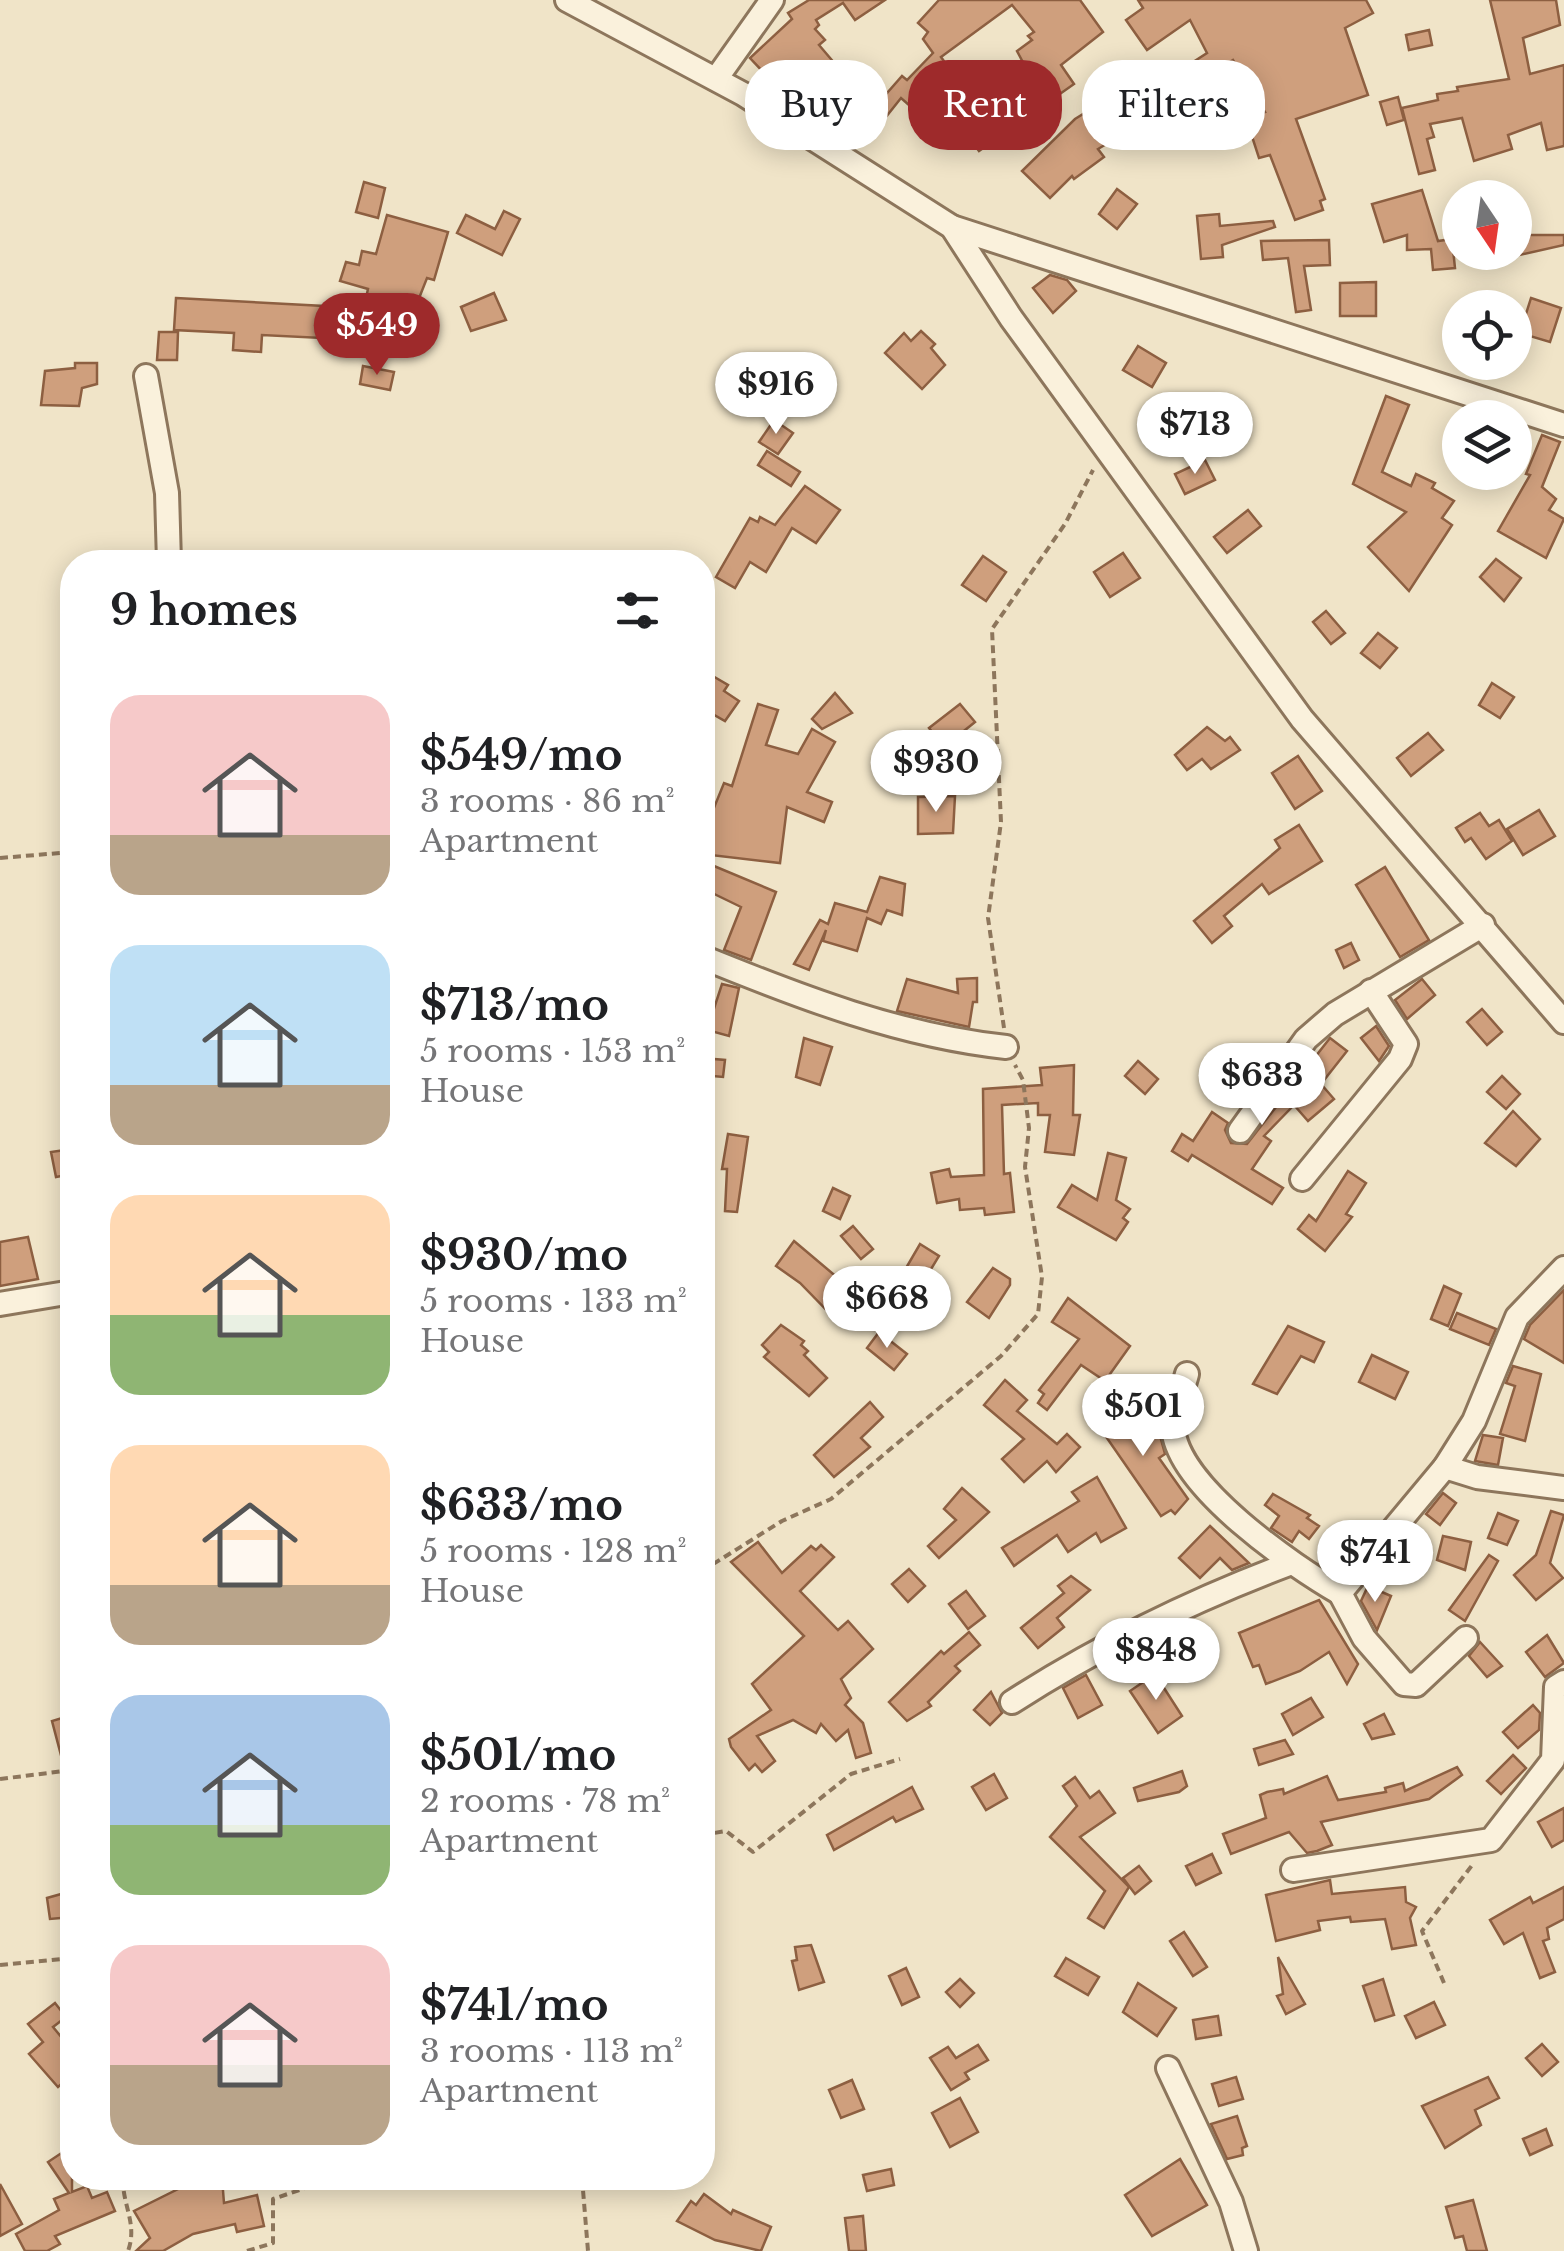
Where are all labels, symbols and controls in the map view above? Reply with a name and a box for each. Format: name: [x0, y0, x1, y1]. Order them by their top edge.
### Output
chip: Buy: [745, 60, 888, 150]
chip: Rent: [908, 60, 1062, 150]
chip: Filters: [1082, 60, 1265, 150]
north arrow: [1442, 180, 1532, 270]
map controls: [1442, 180, 1532, 490]
button: locate: [1442, 290, 1532, 380]
pin: $549: [318, 293, 436, 378]
text: $549: [336, 305, 418, 345]
pin: $916: [717, 352, 835, 437]
text: $916: [737, 364, 815, 404]
pin: $713: [1136, 392, 1254, 477]
button: layers: [1442, 400, 1532, 490]
text: $713: [1159, 404, 1231, 444]
icon: filters: [610, 583, 665, 638]
text: 9 homes: [110, 584, 298, 636]
text: $549/mo: [420, 729, 622, 781]
pin: $930: [877, 730, 995, 815]
icon: home: [190, 735, 310, 855]
text: $930: [893, 742, 979, 782]
text: 3 rooms · 86 m²: [420, 781, 675, 821]
text: Apartment: [420, 821, 598, 861]
text: $713/mo: [420, 979, 609, 1031]
icon: home: [190, 985, 310, 1105]
text: 5 rooms · 153 m²: [420, 1031, 685, 1071]
pin: $633: [1203, 1043, 1321, 1128]
text: $633: [1221, 1055, 1303, 1095]
text: House: [420, 1071, 524, 1111]
text: $930/mo: [420, 1229, 628, 1281]
icon: home: [190, 1235, 310, 1355]
pin: $668: [828, 1266, 946, 1351]
text: $668: [845, 1278, 929, 1318]
text: 5 rooms · 133 m²: [420, 1281, 687, 1321]
text: House: [420, 1321, 524, 1361]
pin: $501: [1084, 1374, 1202, 1459]
text: $501: [1104, 1386, 1182, 1426]
text: $633/mo: [420, 1479, 623, 1531]
icon: home: [190, 1485, 310, 1605]
pin: $741: [1316, 1520, 1434, 1605]
text: 5 rooms · 128 m²: [420, 1531, 687, 1571]
text: $741: [1339, 1532, 1411, 1572]
text: House: [420, 1571, 524, 1611]
pin: $848: [1097, 1618, 1215, 1703]
text: $848: [1115, 1630, 1197, 1670]
text: $501/mo: [420, 1729, 616, 1781]
icon: home: [190, 1735, 310, 1855]
text: 2 rooms · 78 m²: [420, 1781, 670, 1821]
text: Apartment: [420, 1821, 598, 1861]
text: $741/mo: [420, 1979, 608, 2031]
icon: home: [190, 1985, 310, 2105]
text: 3 rooms · 113 m²: [420, 2031, 683, 2071]
text: Apartment: [420, 2071, 598, 2111]

